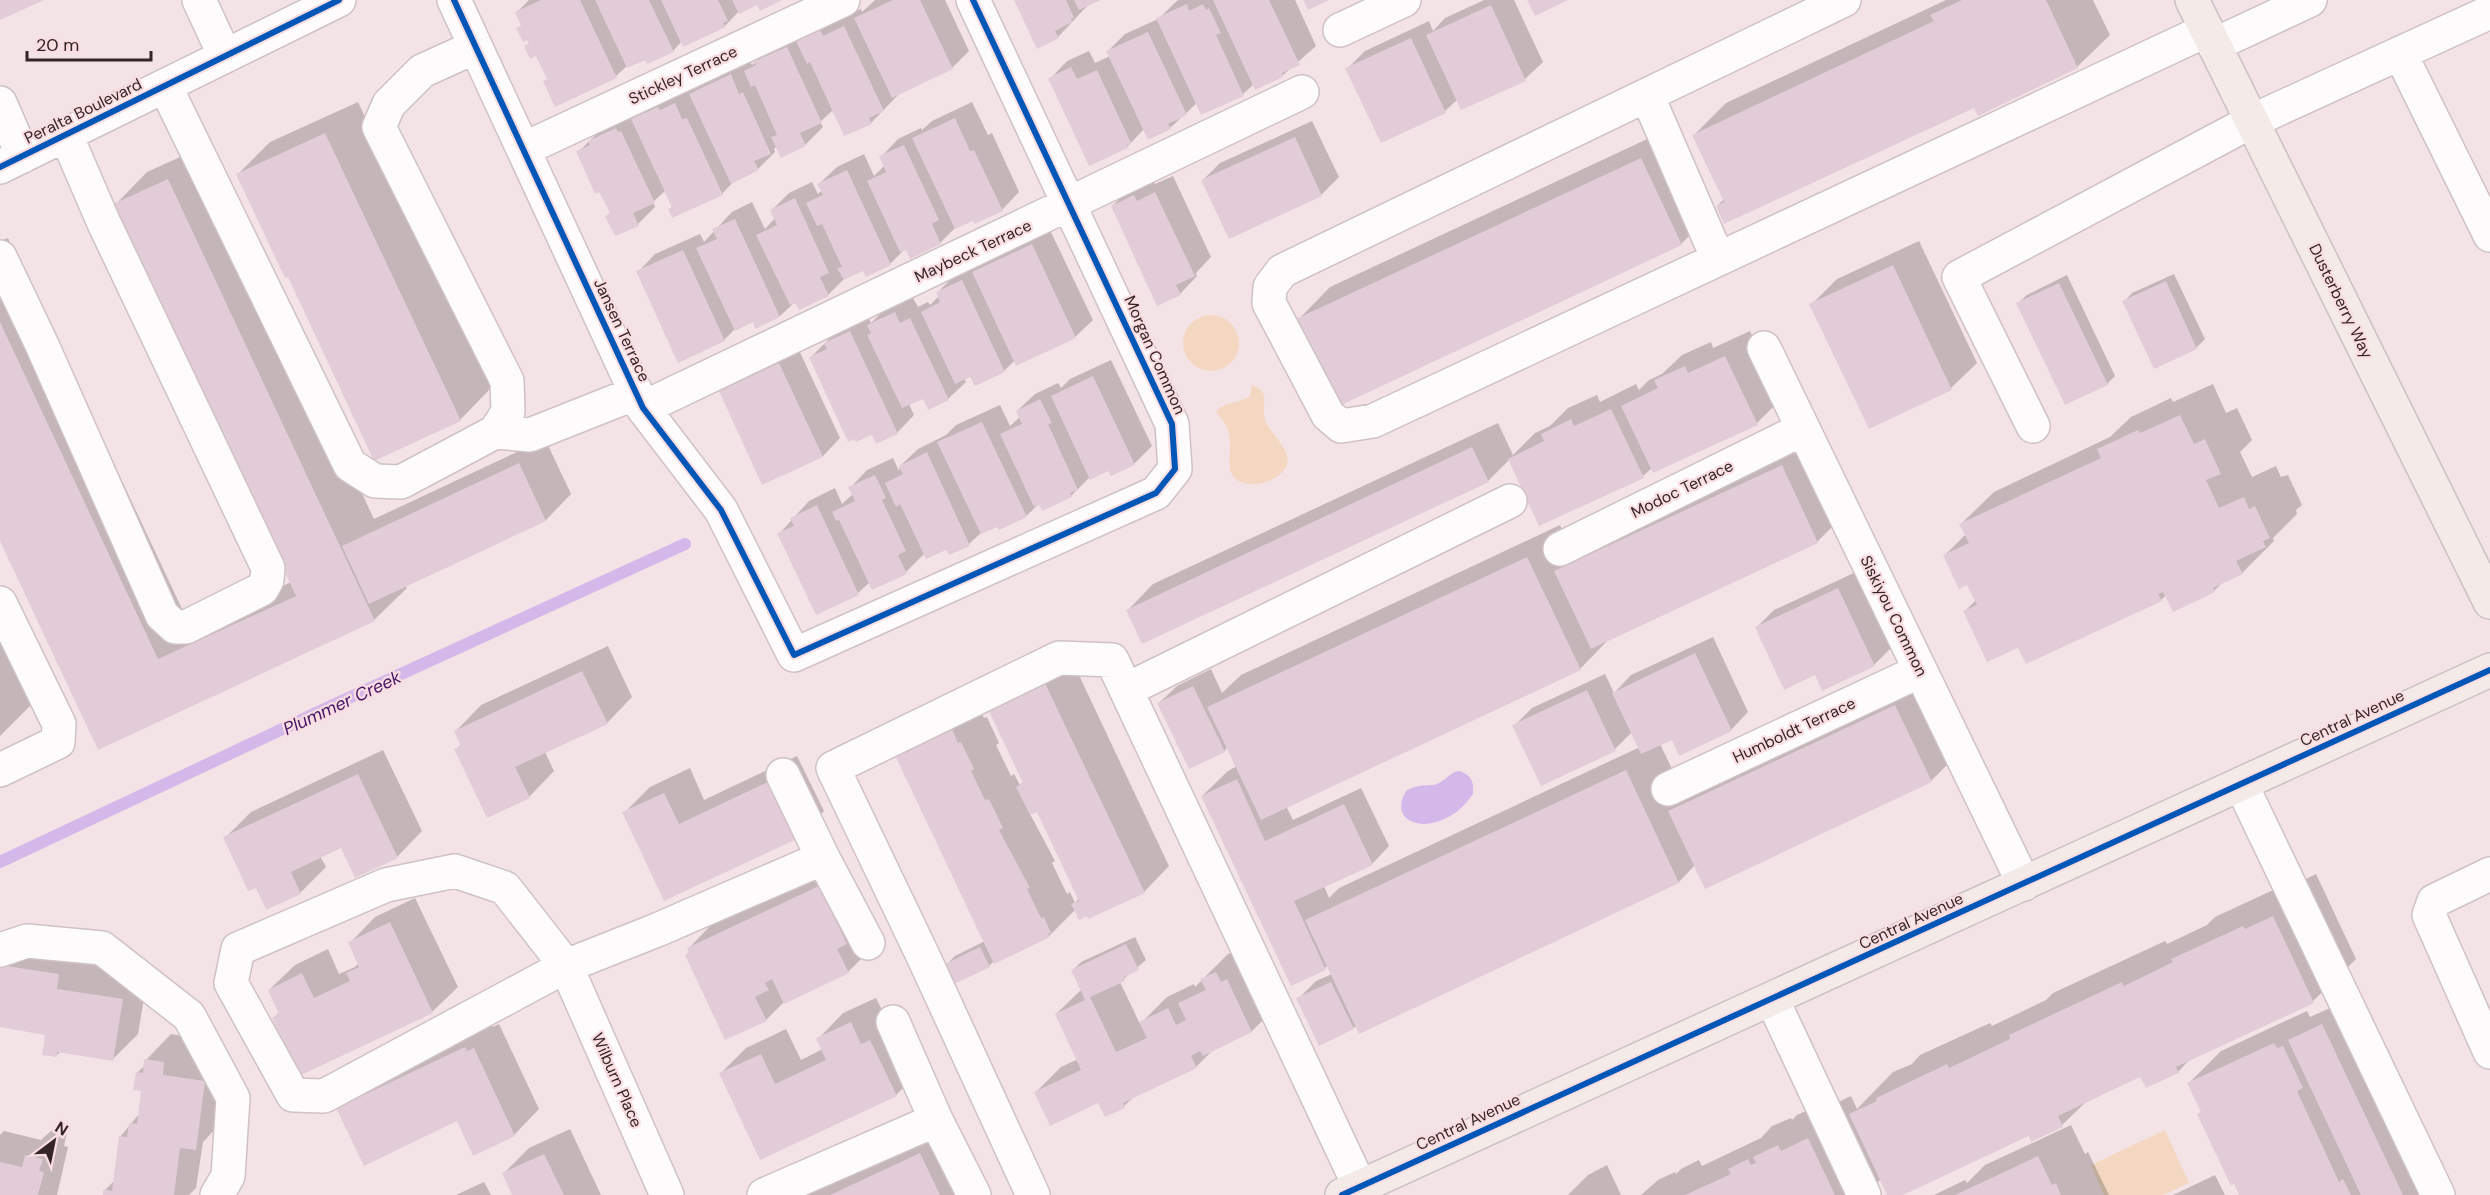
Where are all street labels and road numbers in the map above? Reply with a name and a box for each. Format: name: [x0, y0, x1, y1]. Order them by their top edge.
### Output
street label: Stickley Terrace: [625, 41, 741, 109]
street label: Peralta Boulevard: [21, 73, 145, 149]
street label: Maybeck Terrace: [911, 215, 1035, 287]
street label: Dusterberry Way: [2304, 240, 2378, 362]
street label: Jansen Terrace: [589, 275, 655, 385]
street label: Morgan Common: [1119, 292, 1191, 418]
street label: Modoc Terrace: [1627, 455, 1737, 523]
street label: Siskiyou Common: [1856, 552, 1932, 680]
street label: Central Avenue: [2296, 685, 2408, 751]
street label: Humboldt Terrace: [1729, 692, 1859, 768]
street label: Central Avenue: [1855, 888, 1967, 954]
street label: Wilburn Place: [587, 1029, 647, 1131]
street label: Central Avenue: [1412, 1089, 1524, 1155]

